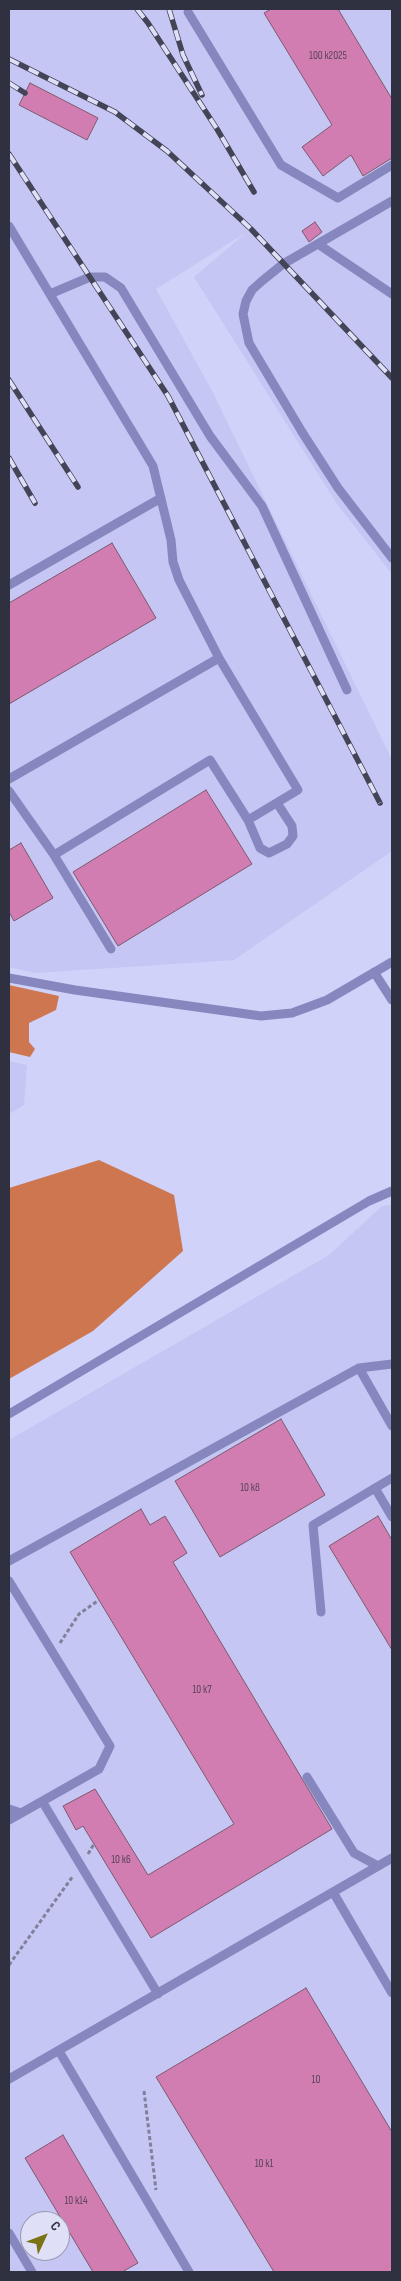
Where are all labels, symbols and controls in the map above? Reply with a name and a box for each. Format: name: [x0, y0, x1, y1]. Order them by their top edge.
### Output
house number: 100 к2025: [309, 49, 347, 63]
house number: 10 к8: [240, 1481, 260, 1495]
house number: 10 к7: [192, 1683, 212, 1697]
house number: 10 к6: [111, 1853, 131, 1867]
house number: 10: [312, 2073, 320, 2087]
house number: 10 к1: [255, 2157, 273, 2171]
house number: 10 к14: [64, 2194, 88, 2208]
north arrow: [20, 2211, 70, 2261]
text: С: [47, 2218, 64, 2235]

